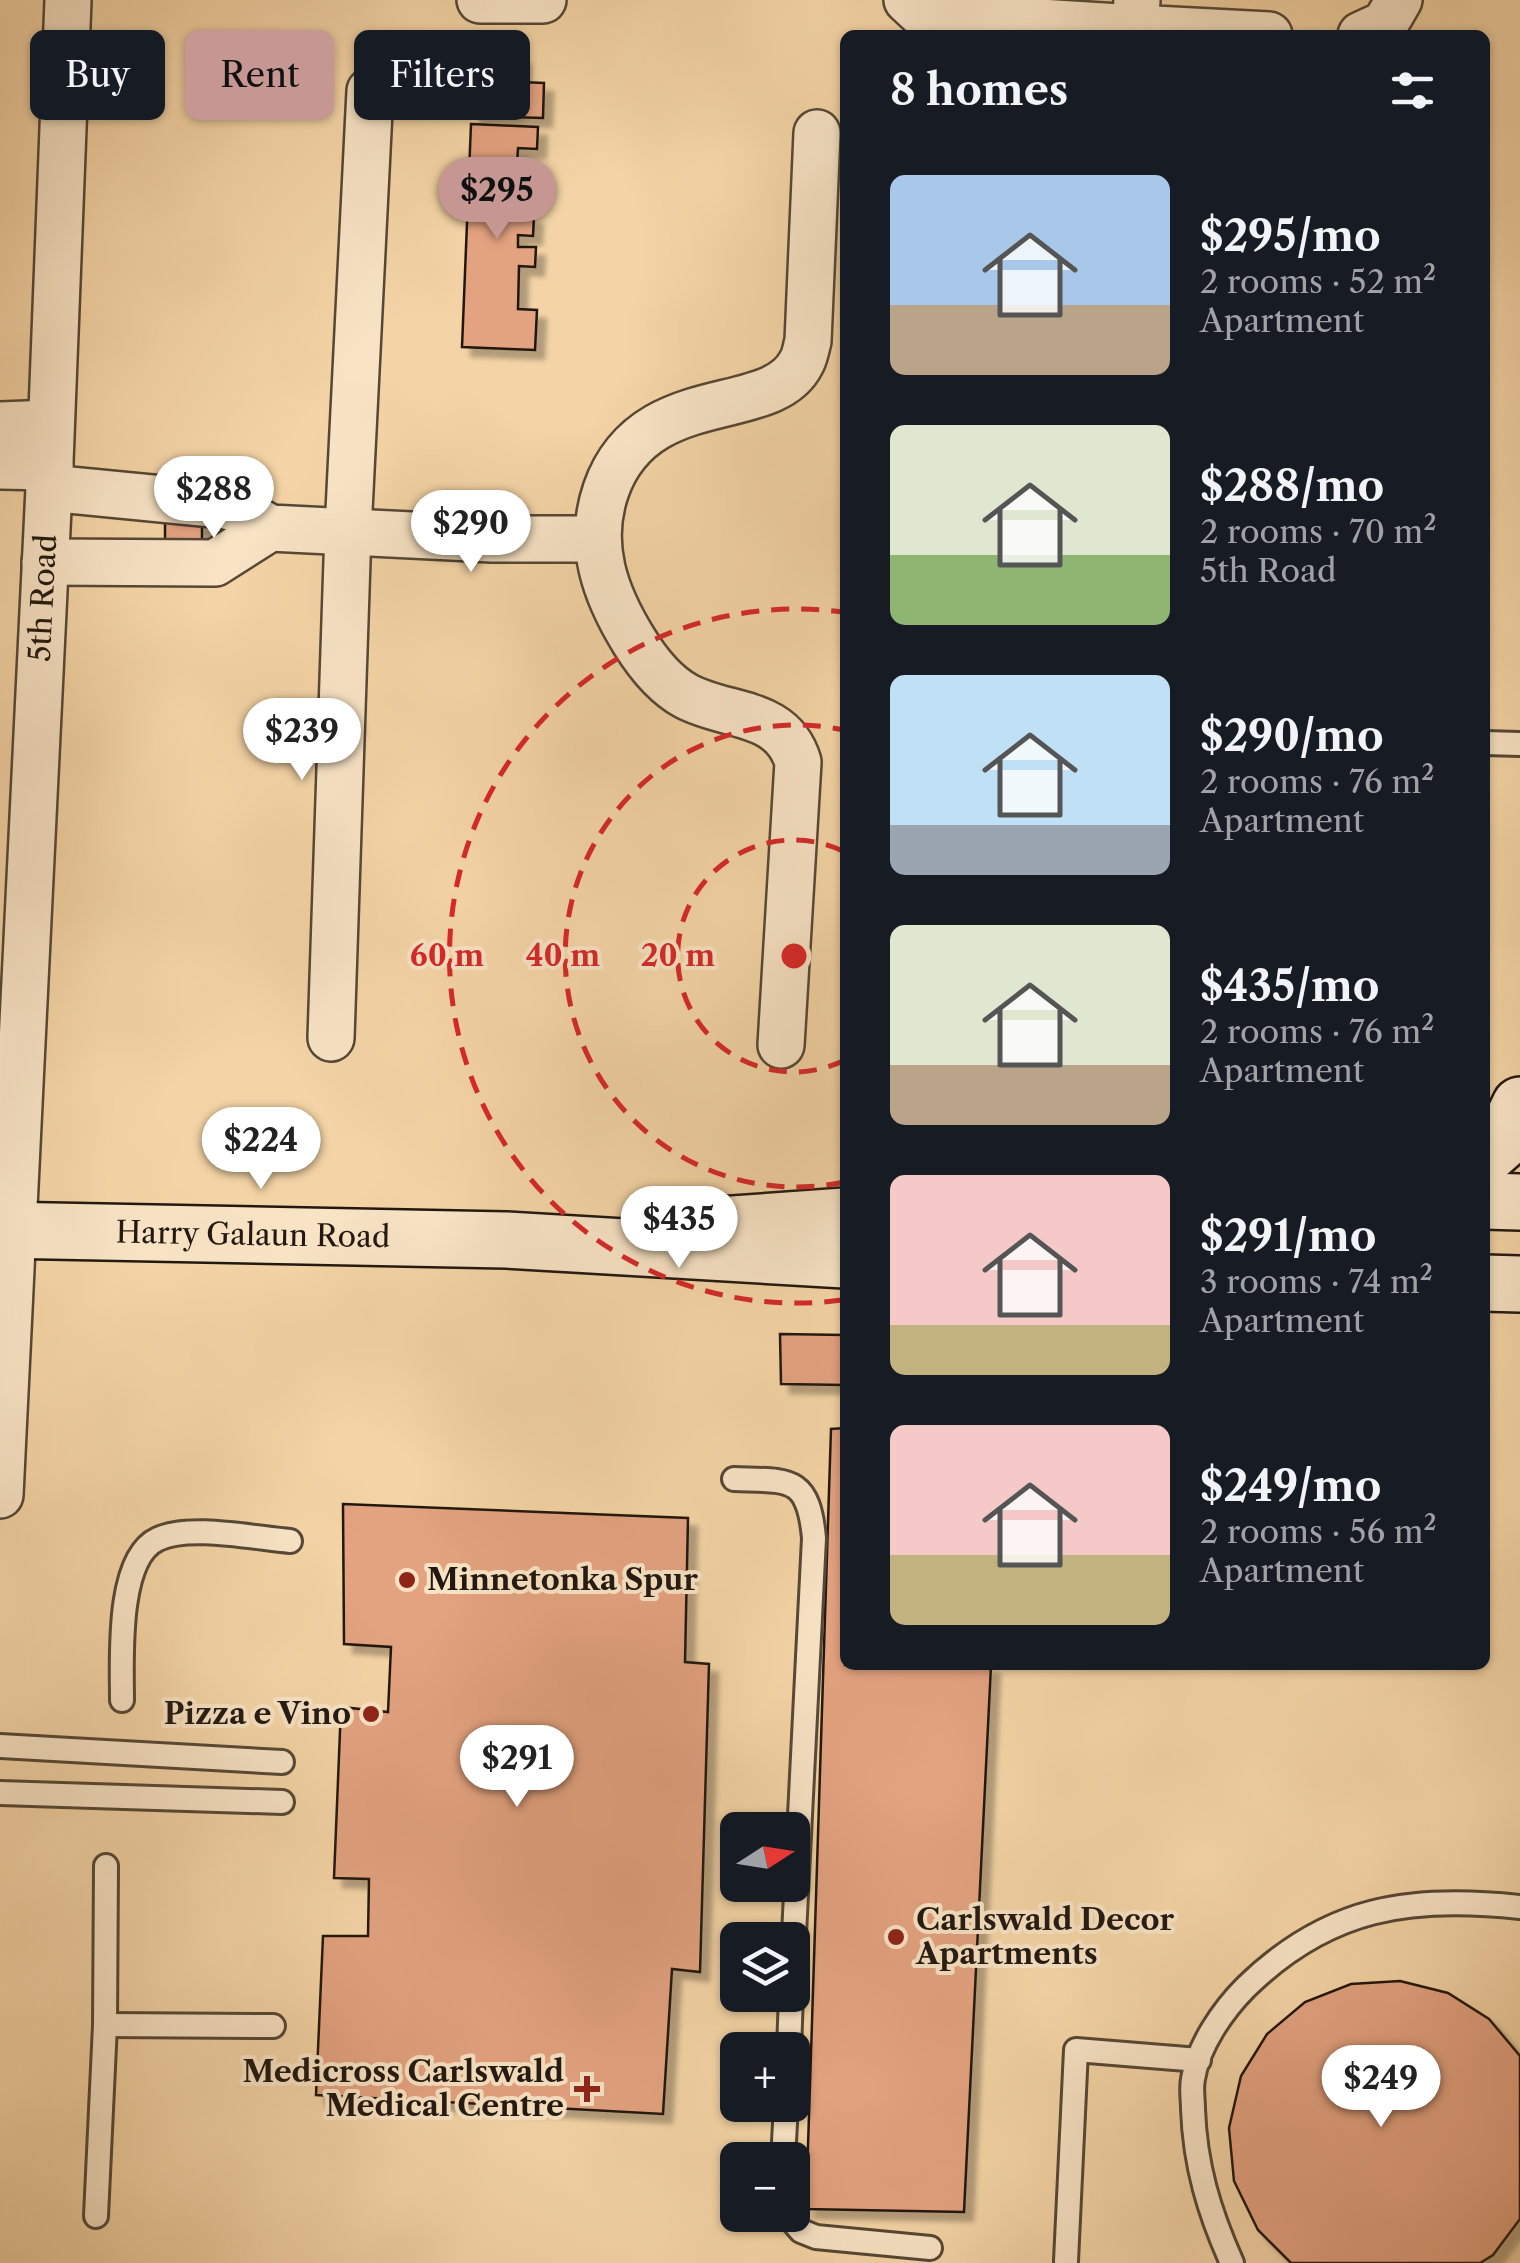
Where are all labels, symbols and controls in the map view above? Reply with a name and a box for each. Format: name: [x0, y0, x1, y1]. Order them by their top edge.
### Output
chip: Buy: [30, 30, 165, 120]
chip: Rent: [185, 30, 334, 120]
chip: Filters: [354, 30, 530, 120]
icon: filters: [1385, 63, 1440, 118]
text: 8 homes: [890, 64, 1068, 116]
pin: $295: [438, 157, 556, 242]
text: $295: [460, 170, 534, 209]
text: $295/mo: [1200, 210, 1381, 262]
icon: home: [970, 215, 1090, 335]
text: 2 rooms · 52 m²: [1200, 262, 1436, 301]
text: Apartment: [1200, 301, 1364, 340]
pin: $288: [155, 456, 273, 541]
text: $288/mo: [1200, 460, 1384, 512]
icon: home: [970, 465, 1090, 585]
text: $288: [176, 469, 252, 508]
pin: $290: [412, 490, 530, 575]
text: $290: [433, 503, 509, 542]
text: 2 rooms · 70 m²: [1200, 512, 1436, 551]
street label: 5th Road: [21, 533, 64, 663]
text: 5th Road: [1200, 551, 1336, 590]
pin: $239: [243, 698, 361, 783]
text: $290/mo: [1200, 710, 1384, 762]
text: $239: [265, 711, 339, 750]
icon: home: [970, 715, 1090, 835]
text: 2 rooms · 76 m²: [1200, 762, 1434, 801]
text: Apartment: [1200, 801, 1364, 840]
text: 60 m: [410, 937, 484, 974]
text: 40 m: [526, 937, 600, 974]
text: 20 m: [641, 937, 715, 974]
centre of rings: [776, 938, 812, 974]
text: $435/mo: [1200, 960, 1380, 1012]
icon: home: [970, 965, 1090, 1085]
text: 2 rooms · 76 m²: [1200, 1012, 1434, 1051]
text: Apartment: [1200, 1051, 1364, 1090]
pin: $224: [202, 1107, 320, 1192]
text: $224: [224, 1120, 298, 1159]
pin: $435: [620, 1186, 738, 1271]
text: $435: [643, 1199, 715, 1238]
text: $291/mo: [1200, 1210, 1376, 1262]
street label: Harry Galaun Road: [115, 1214, 391, 1255]
icon: home: [970, 1215, 1090, 1335]
text: 3 rooms · 74 m²: [1200, 1262, 1433, 1301]
text: Apartment: [1200, 1301, 1364, 1340]
text: $249/mo: [1200, 1460, 1381, 1512]
icon: home: [970, 1465, 1090, 1585]
text: 2 rooms · 56 m²: [1200, 1512, 1437, 1551]
text: Apartment: [1200, 1551, 1364, 1590]
place label: Minnetonka Spur: [427, 1561, 698, 1598]
marker: Minnetonka Spur: [396, 1569, 418, 1591]
place label: Pizza e Vino: [164, 1695, 351, 1732]
marker: Pizza e Vino: [360, 1703, 382, 1725]
pin: $291: [458, 1725, 576, 1810]
text: $291: [482, 1738, 552, 1777]
north arrow: [720, 1812, 810, 1902]
map controls: [720, 1812, 810, 2232]
place label: Carlswald Decor Apartments: [915, 1901, 1174, 1972]
button: layers: [720, 1922, 810, 2012]
marker: Carlswald Decor Apartments: [885, 1926, 907, 1948]
button: +: [720, 2032, 810, 2122]
pin: $249: [1322, 2045, 1440, 2130]
place label: Medicross Carlswald Medical Centre: [243, 2053, 564, 2124]
text: $249: [1344, 2058, 1418, 2097]
marker: Medicross Carlswald Medical Centre: [574, 2076, 600, 2102]
button: −: [720, 2142, 810, 2232]

